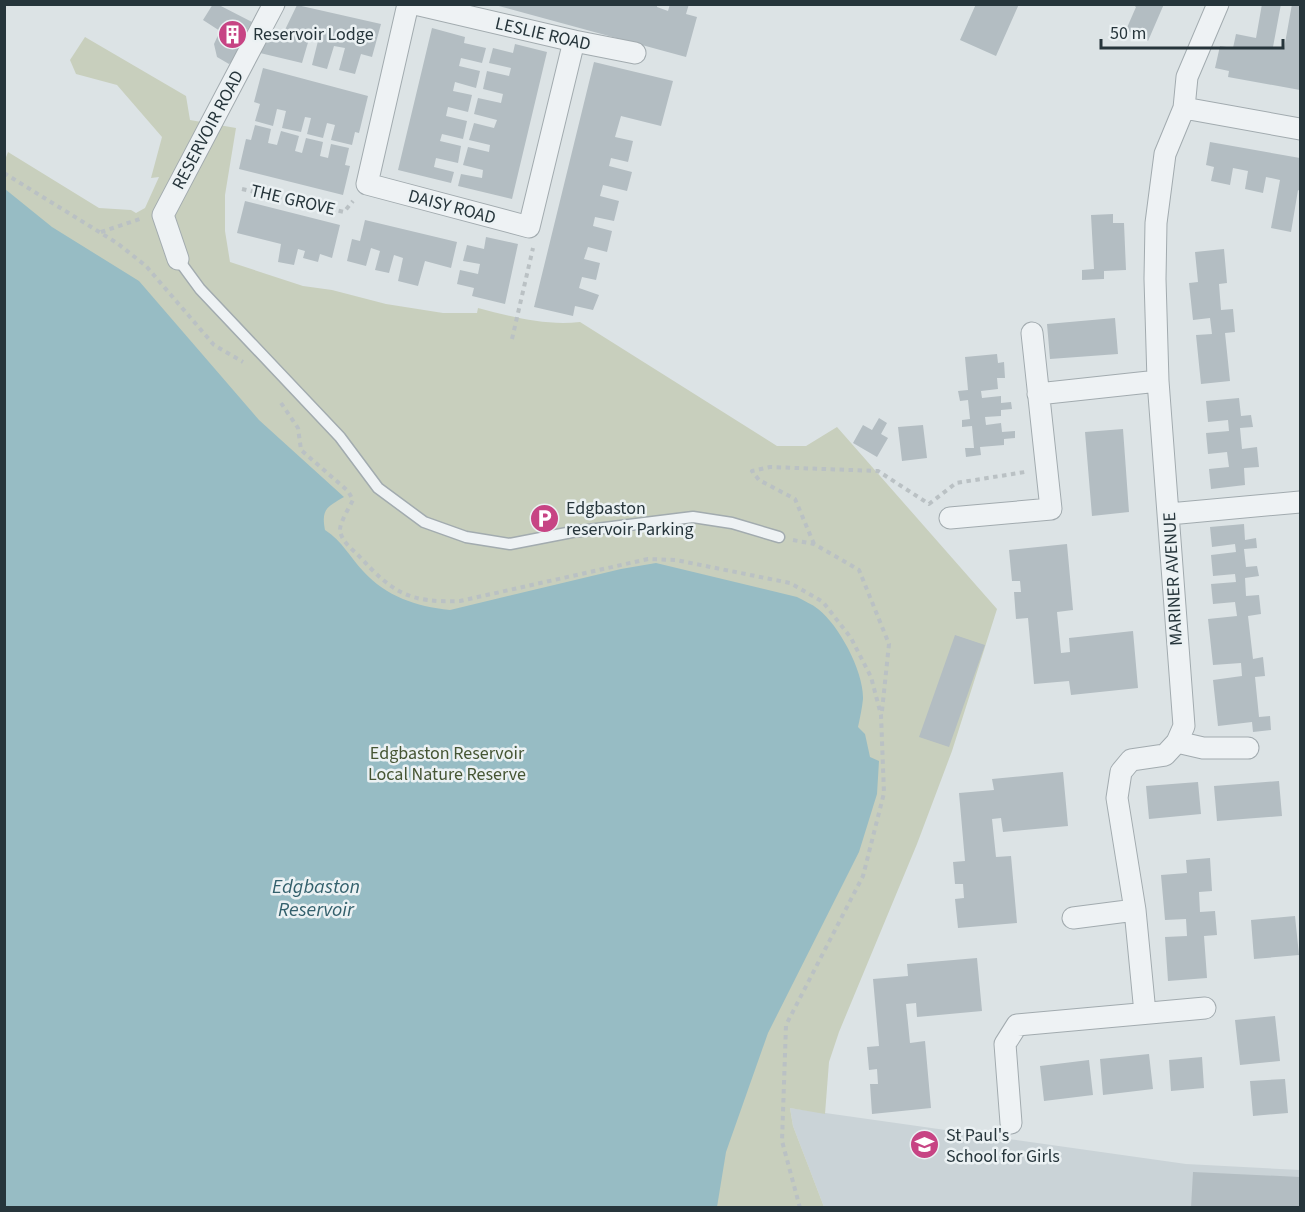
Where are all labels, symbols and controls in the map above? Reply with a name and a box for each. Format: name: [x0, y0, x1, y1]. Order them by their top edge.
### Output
street label: LESLIE ROAD: [493, 11, 593, 57]
scale bar: [1101, 12, 1282, 50]
building icon: Reservoir Lodge: [216, 18, 248, 50]
text: 50 m: [1110, 21, 1146, 46]
place label: Reservoir Lodge: [253, 22, 374, 47]
street label: RESERVOIR ROAD: [166, 66, 250, 194]
street label: THE GROVE: [248, 178, 338, 222]
street label: DAISY ROAD: [405, 183, 499, 231]
place label: Edgbaston reservoir Parking: [566, 496, 694, 542]
parking icon: Edgbaston reservoir Parking: [529, 502, 561, 534]
street label: MARINER AVENUE: [1157, 512, 1189, 646]
park label: Edgbaston Reservoir Local Nature Reserve: [368, 741, 526, 787]
water label: Edgbaston Reservoir: [272, 873, 360, 924]
place label: St Paul's School for Girls: [946, 1123, 1060, 1169]
school or university icon: St Paul's School for Girls: [909, 1129, 941, 1161]

